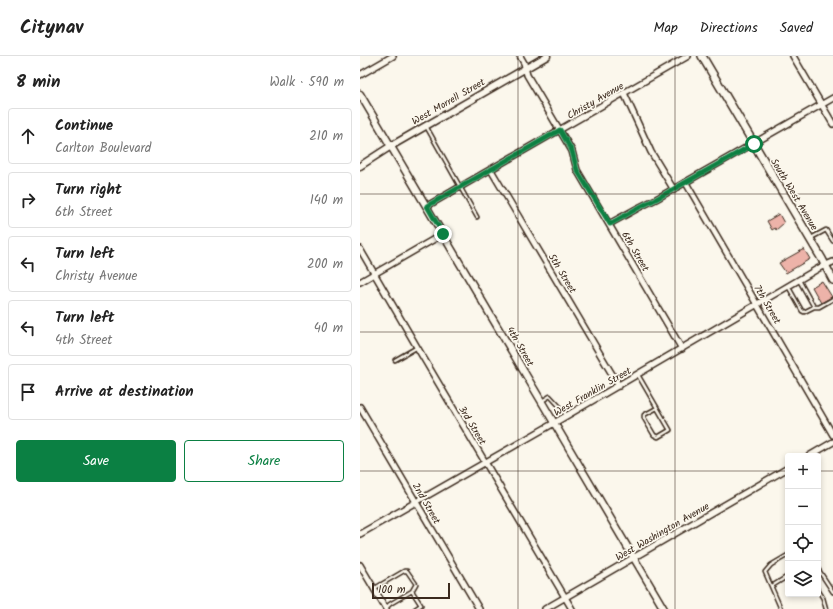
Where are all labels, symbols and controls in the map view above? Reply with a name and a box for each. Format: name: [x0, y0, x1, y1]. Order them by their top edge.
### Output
text: Citynav: [20, 13, 83, 43]
text: Map: [653, 17, 678, 39]
text: Directions: [700, 17, 758, 39]
text: Saved: [780, 17, 813, 39]
text: 8 min: [16, 69, 60, 96]
text: Walk · 590 m: [270, 72, 344, 93]
street label: West Morrell Street: [409, 74, 488, 129]
street label: Christy Avenue: [564, 78, 627, 124]
text: Continue: [55, 114, 113, 138]
icon: ahead: [17, 125, 39, 147]
text: 210 m: [309, 126, 343, 147]
route start: [745, 135, 763, 153]
text: Carlton Boulevard: [55, 138, 151, 159]
street label: South West Avenue: [766, 155, 822, 234]
text: Turn right: [55, 178, 122, 202]
icon: right: [17, 189, 39, 211]
text: 140 m: [310, 190, 343, 211]
text: 6th Street: [55, 202, 112, 223]
route end: [434, 225, 452, 243]
street label: 6th Street: [617, 228, 653, 275]
text: Turn left: [55, 242, 115, 266]
street label: 5th Street: [544, 251, 580, 297]
icon: left: [17, 253, 39, 275]
text: 200 m: [307, 254, 343, 275]
text: Christy Avenue: [55, 266, 137, 287]
street label: 7th Street: [749, 282, 785, 327]
text: Turn left: [55, 306, 115, 330]
icon: left: [17, 317, 39, 339]
text: 40 m: [314, 318, 343, 339]
street label: 4th Street: [502, 323, 538, 370]
text: 4th Street: [55, 330, 112, 351]
street label: West Franklin Street: [551, 363, 634, 421]
text: Arrive at destination: [55, 380, 194, 404]
icon: arrive: [17, 381, 39, 403]
street label: 3rd Street: [454, 403, 490, 448]
button: Save: [16, 440, 176, 482]
button: Share: [184, 440, 344, 482]
map controls: [785, 453, 821, 597]
button: +: [785, 453, 821, 489]
street label: 2nd Street: [408, 480, 445, 527]
button: −: [785, 489, 821, 525]
street label: West Washington Avenue: [612, 498, 713, 565]
button: locate: [785, 525, 821, 561]
button: layers: [785, 561, 821, 597]
scale bar: [372, 581, 450, 600]
text: 100 m: [378, 581, 406, 599]

